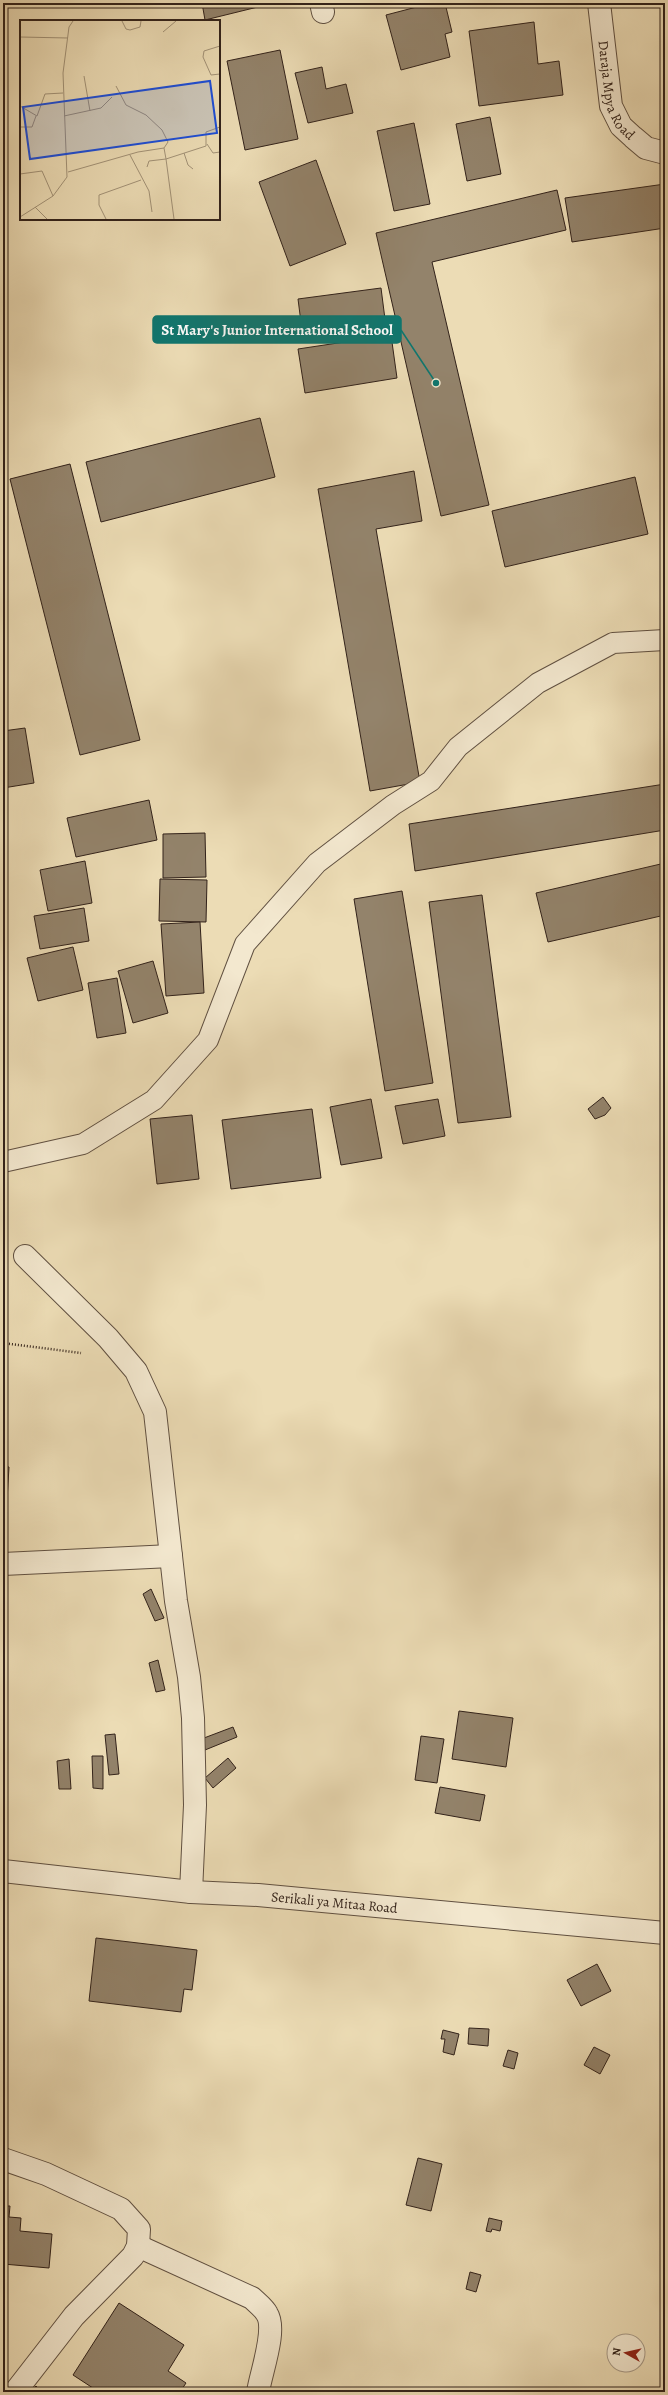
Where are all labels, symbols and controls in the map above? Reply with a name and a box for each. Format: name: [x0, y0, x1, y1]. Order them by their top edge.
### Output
inset map: [20, 20, 220, 220]
street label: Daraja Mpya Road: [594, 39, 640, 144]
callout: St Mary's Junior International School: [153, 316, 401, 343]
text: St Mary's Junior International School: [161, 320, 393, 340]
street label: Serikali ya Mitaa Road: [270, 1887, 399, 1918]
north arrow: [606, 2333, 646, 2373]
text: N: [609, 2347, 625, 2357]

